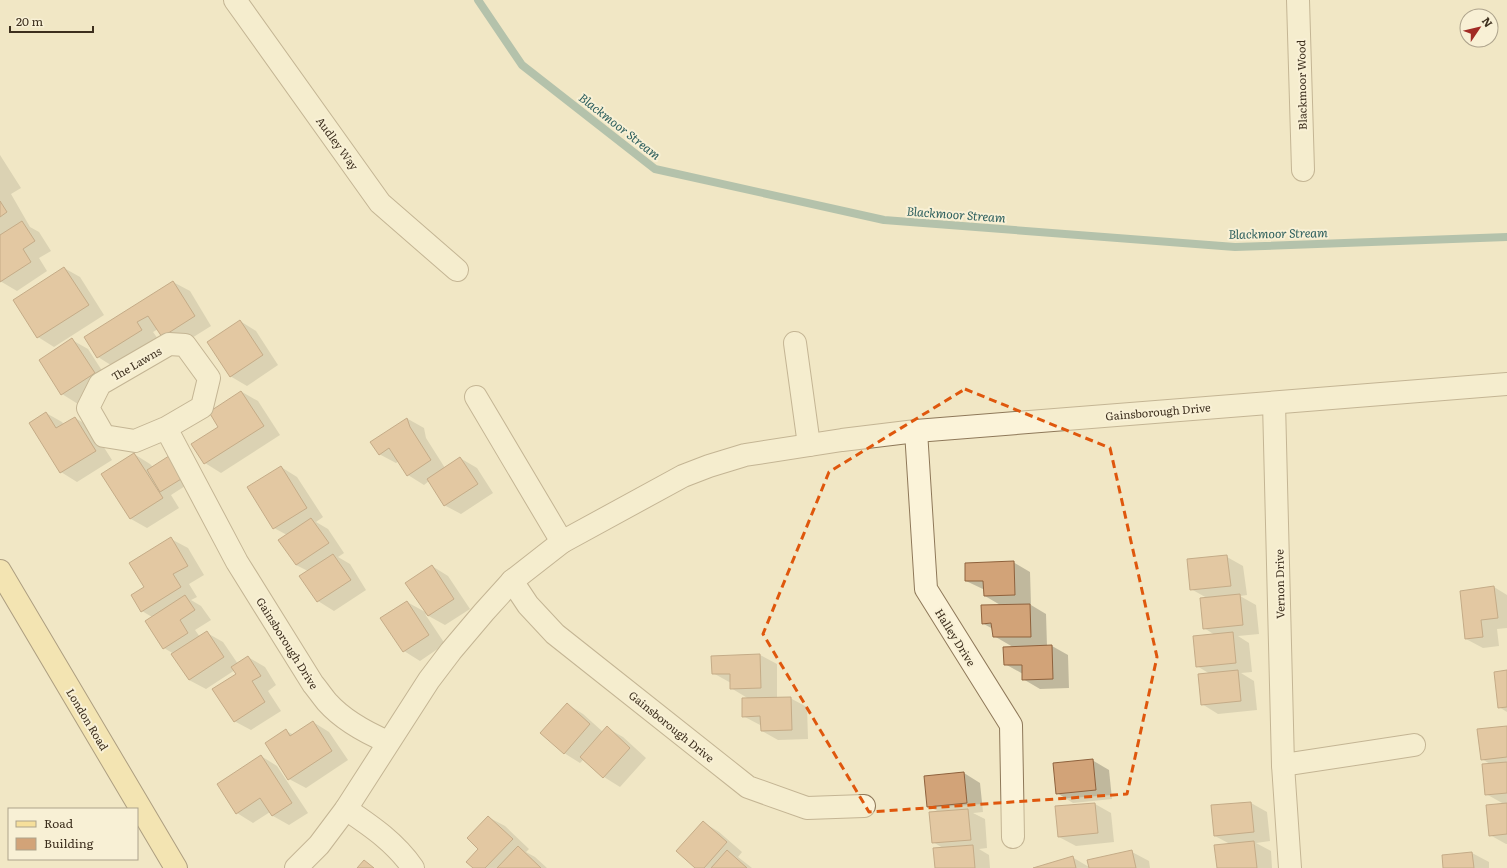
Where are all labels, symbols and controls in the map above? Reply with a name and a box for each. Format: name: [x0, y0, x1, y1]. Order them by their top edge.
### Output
scale bar: [10, 8, 93, 34]
north arrow: [1459, 8, 1499, 48]
text: 20 m: [16, 12, 43, 30]
text: N: [1479, 13, 1497, 30]
street label: Blackmoor Wood: [1292, 39, 1310, 130]
water label: Blackmoor Stream: [575, 88, 665, 164]
street label: Audley Way: [313, 113, 363, 174]
water label: Blackmoor Stream: [906, 202, 1007, 226]
water label: Blackmoor Stream: [1228, 223, 1328, 243]
street label: The Lawns: [108, 342, 164, 384]
street label: Gainsborough Drive: [1105, 398, 1212, 424]
street label: Vernon Drive: [1270, 549, 1288, 619]
street label: Gainsborough Drive: [253, 594, 323, 692]
street label: Halley Drive: [932, 605, 980, 669]
street label: London Road: [63, 685, 113, 753]
street label: Gainsborough Drive: [626, 687, 718, 766]
legend: [8, 808, 138, 860]
text: Road: [44, 814, 74, 832]
text: Building: [44, 834, 94, 852]

